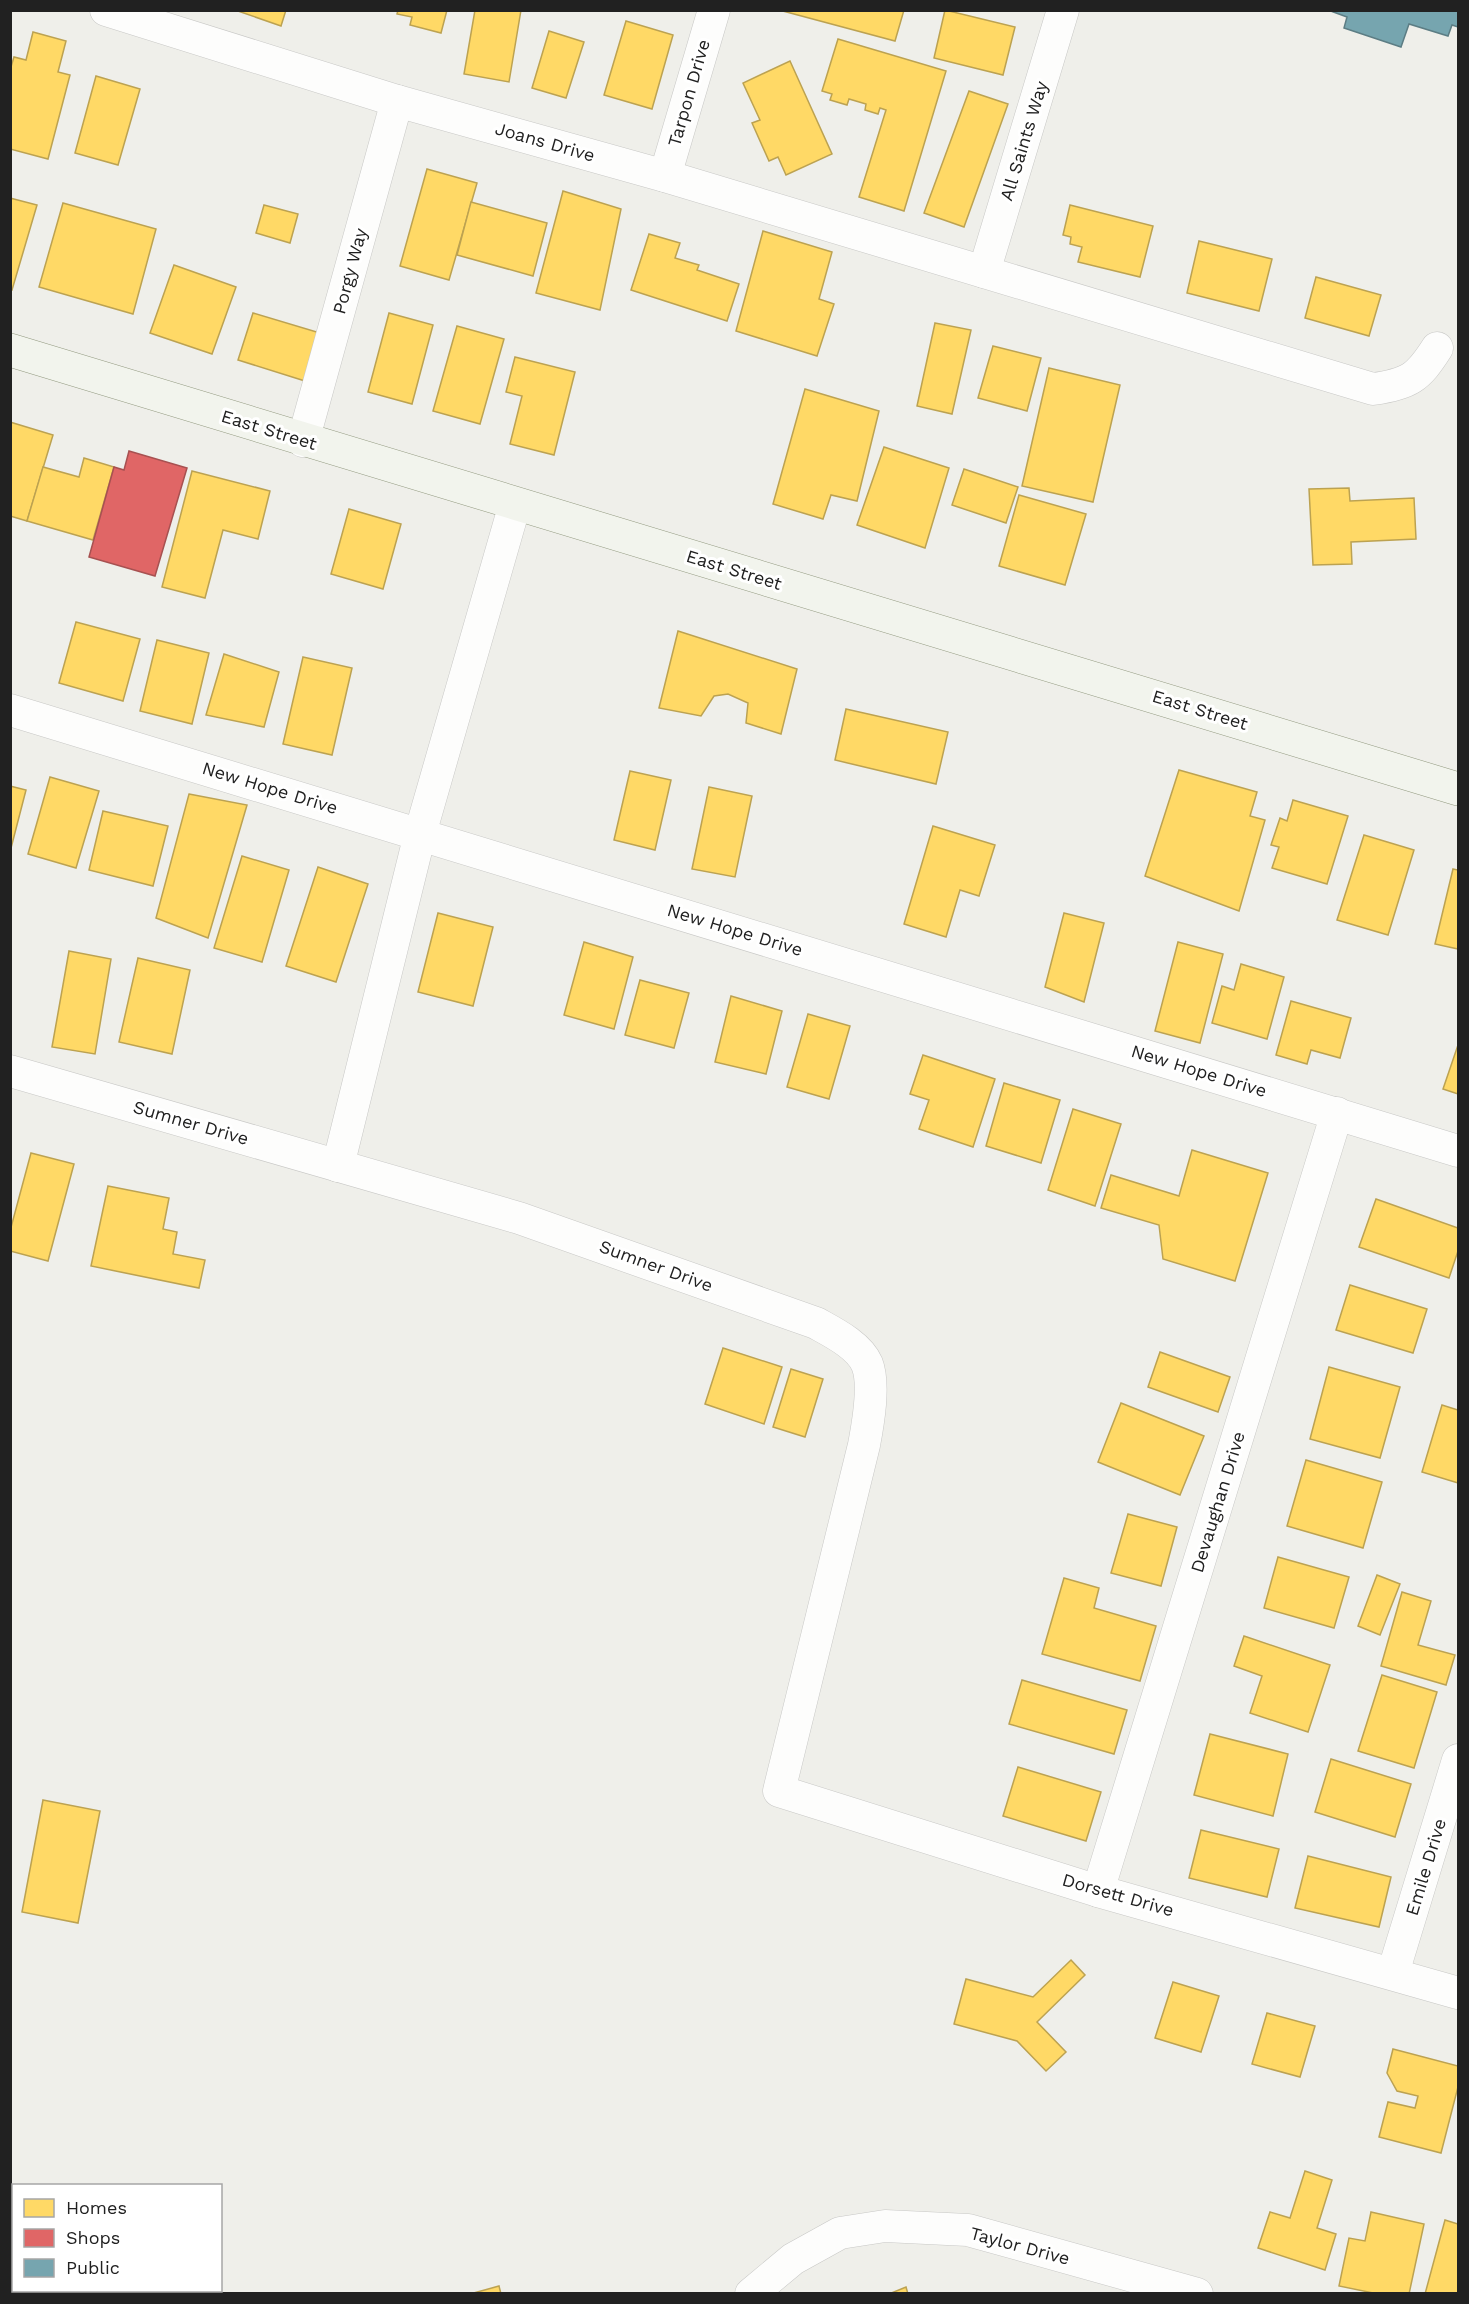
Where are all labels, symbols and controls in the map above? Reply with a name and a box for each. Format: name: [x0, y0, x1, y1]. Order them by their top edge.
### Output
street label: Tarpon Drive: [663, 37, 714, 149]
street label: All Saints Way: [995, 78, 1052, 203]
street label: Joans Drive: [493, 117, 597, 166]
street label: Porgy Way: [328, 225, 371, 316]
street label: East Street: [219, 405, 320, 454]
street label: East Street: [684, 545, 785, 594]
street label: East Street: [1150, 685, 1251, 734]
street label: New Hope Drive: [200, 757, 340, 818]
street label: New Hope Drive: [665, 899, 805, 960]
street label: New Hope Drive: [1129, 1040, 1269, 1101]
street label: Sumner Drive: [131, 1096, 251, 1149]
street label: Sumner Drive: [597, 1235, 716, 1296]
street label: Devaughan Drive: [1186, 1429, 1249, 1575]
street label: Emile Drive: [1401, 1816, 1450, 1918]
street label: Dorsett Drive: [1060, 1869, 1176, 1920]
legend: [12, 2184, 222, 2292]
text: Homes: [66, 2197, 127, 2218]
street label: Taylor Drive: [968, 2222, 1072, 2269]
text: Shops: [66, 2227, 120, 2248]
text: Public: [66, 2257, 120, 2278]

